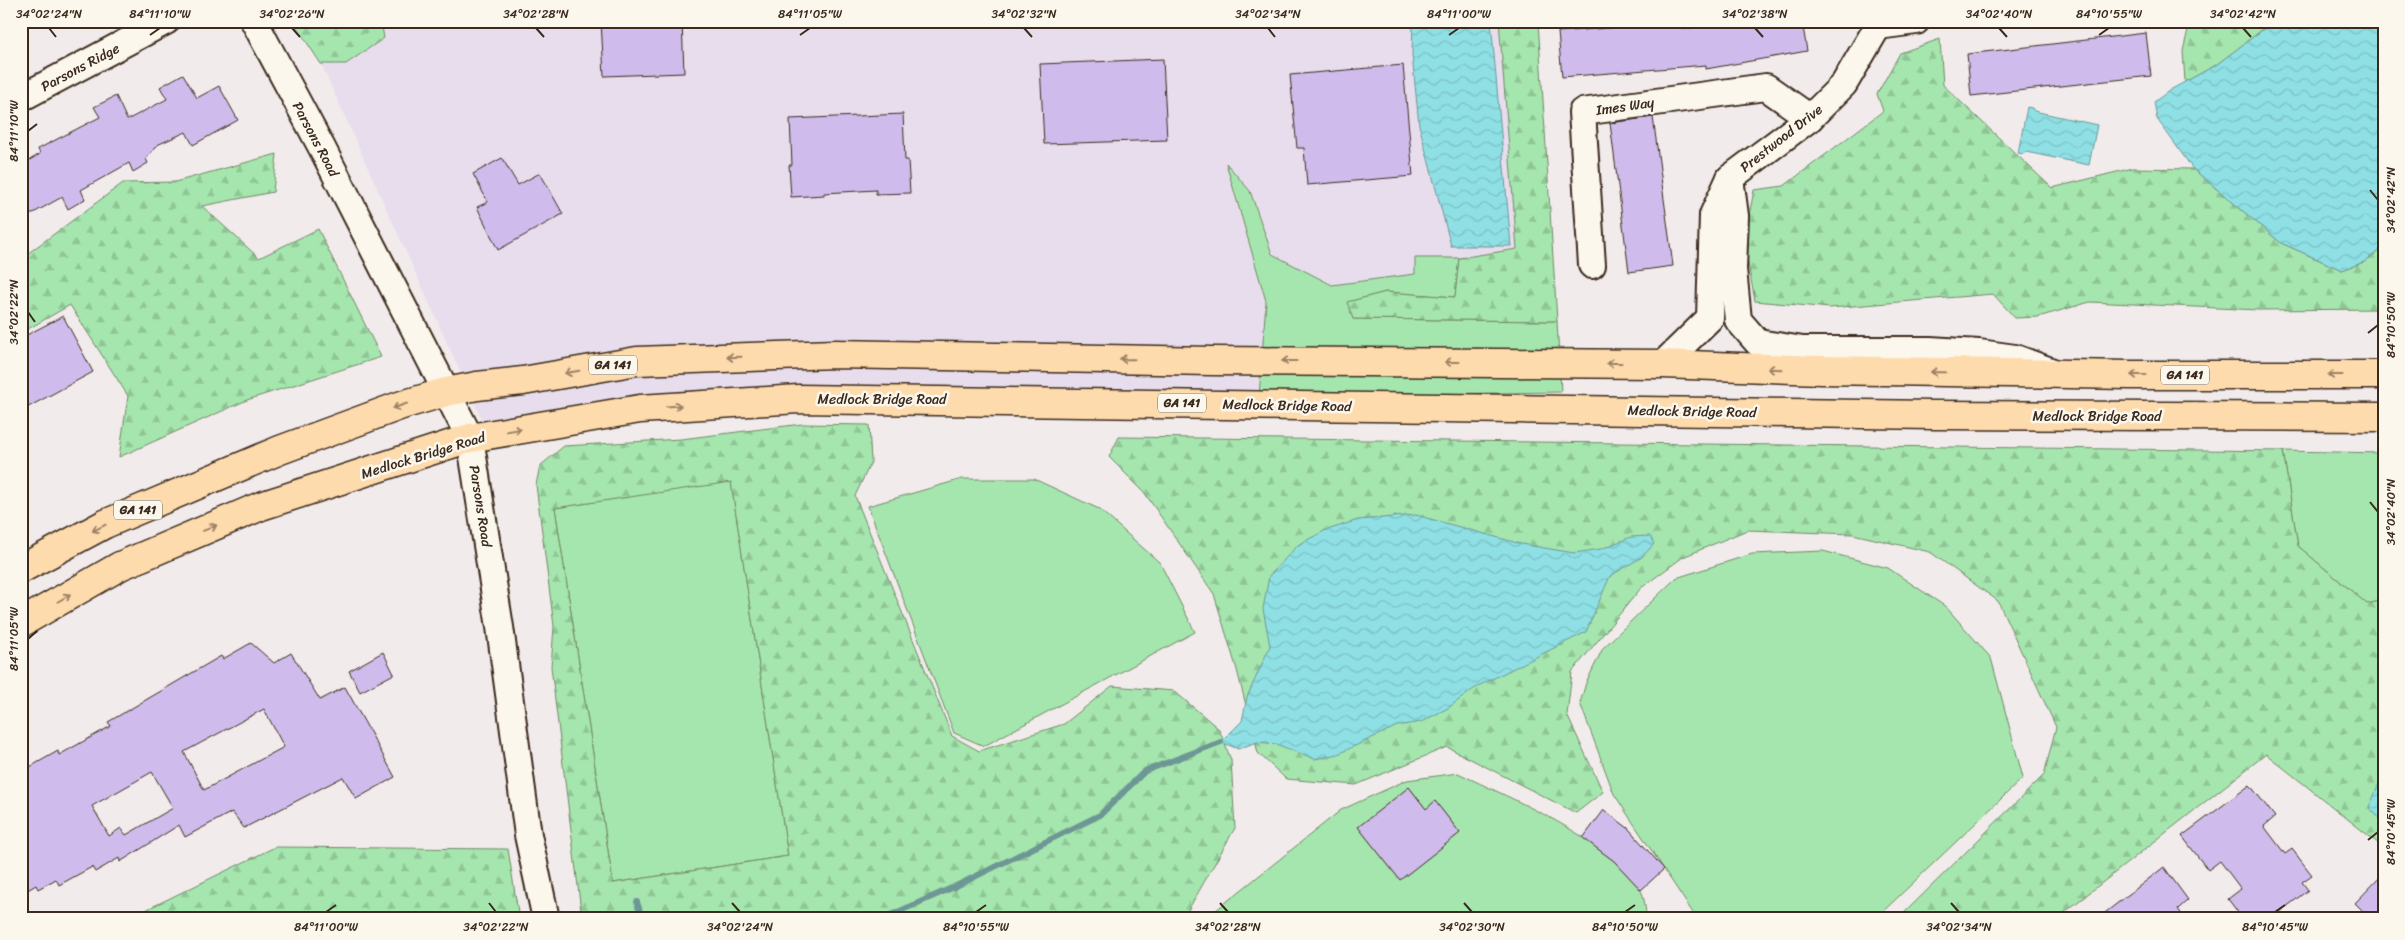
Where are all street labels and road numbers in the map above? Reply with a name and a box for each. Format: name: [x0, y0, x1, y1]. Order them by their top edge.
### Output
street label: Parsons Ridge: [36, 36, 124, 99]
street label: Imes Way: [1593, 90, 1657, 123]
street label: Parsons Road: [285, 97, 347, 183]
street label: Prestwood Drive: [1734, 98, 1828, 179]
road number: GA 141: [589, 356, 637, 374]
road number: GA 141: [2161, 366, 2209, 384]
street label: Medlock Bridge Road: [818, 387, 948, 412]
street label: Medlock Bridge Road: [1222, 392, 1353, 419]
road number: GA 141: [1158, 393, 1206, 412]
street label: Medlock Bridge Road: [1627, 398, 1758, 425]
street label: Medlock Bridge Road: [2033, 404, 2163, 429]
street label: Medlock Bridge Road: [358, 424, 490, 486]
street label: Parsons Road: [462, 463, 500, 550]
road number: GA 141: [114, 500, 162, 520]

